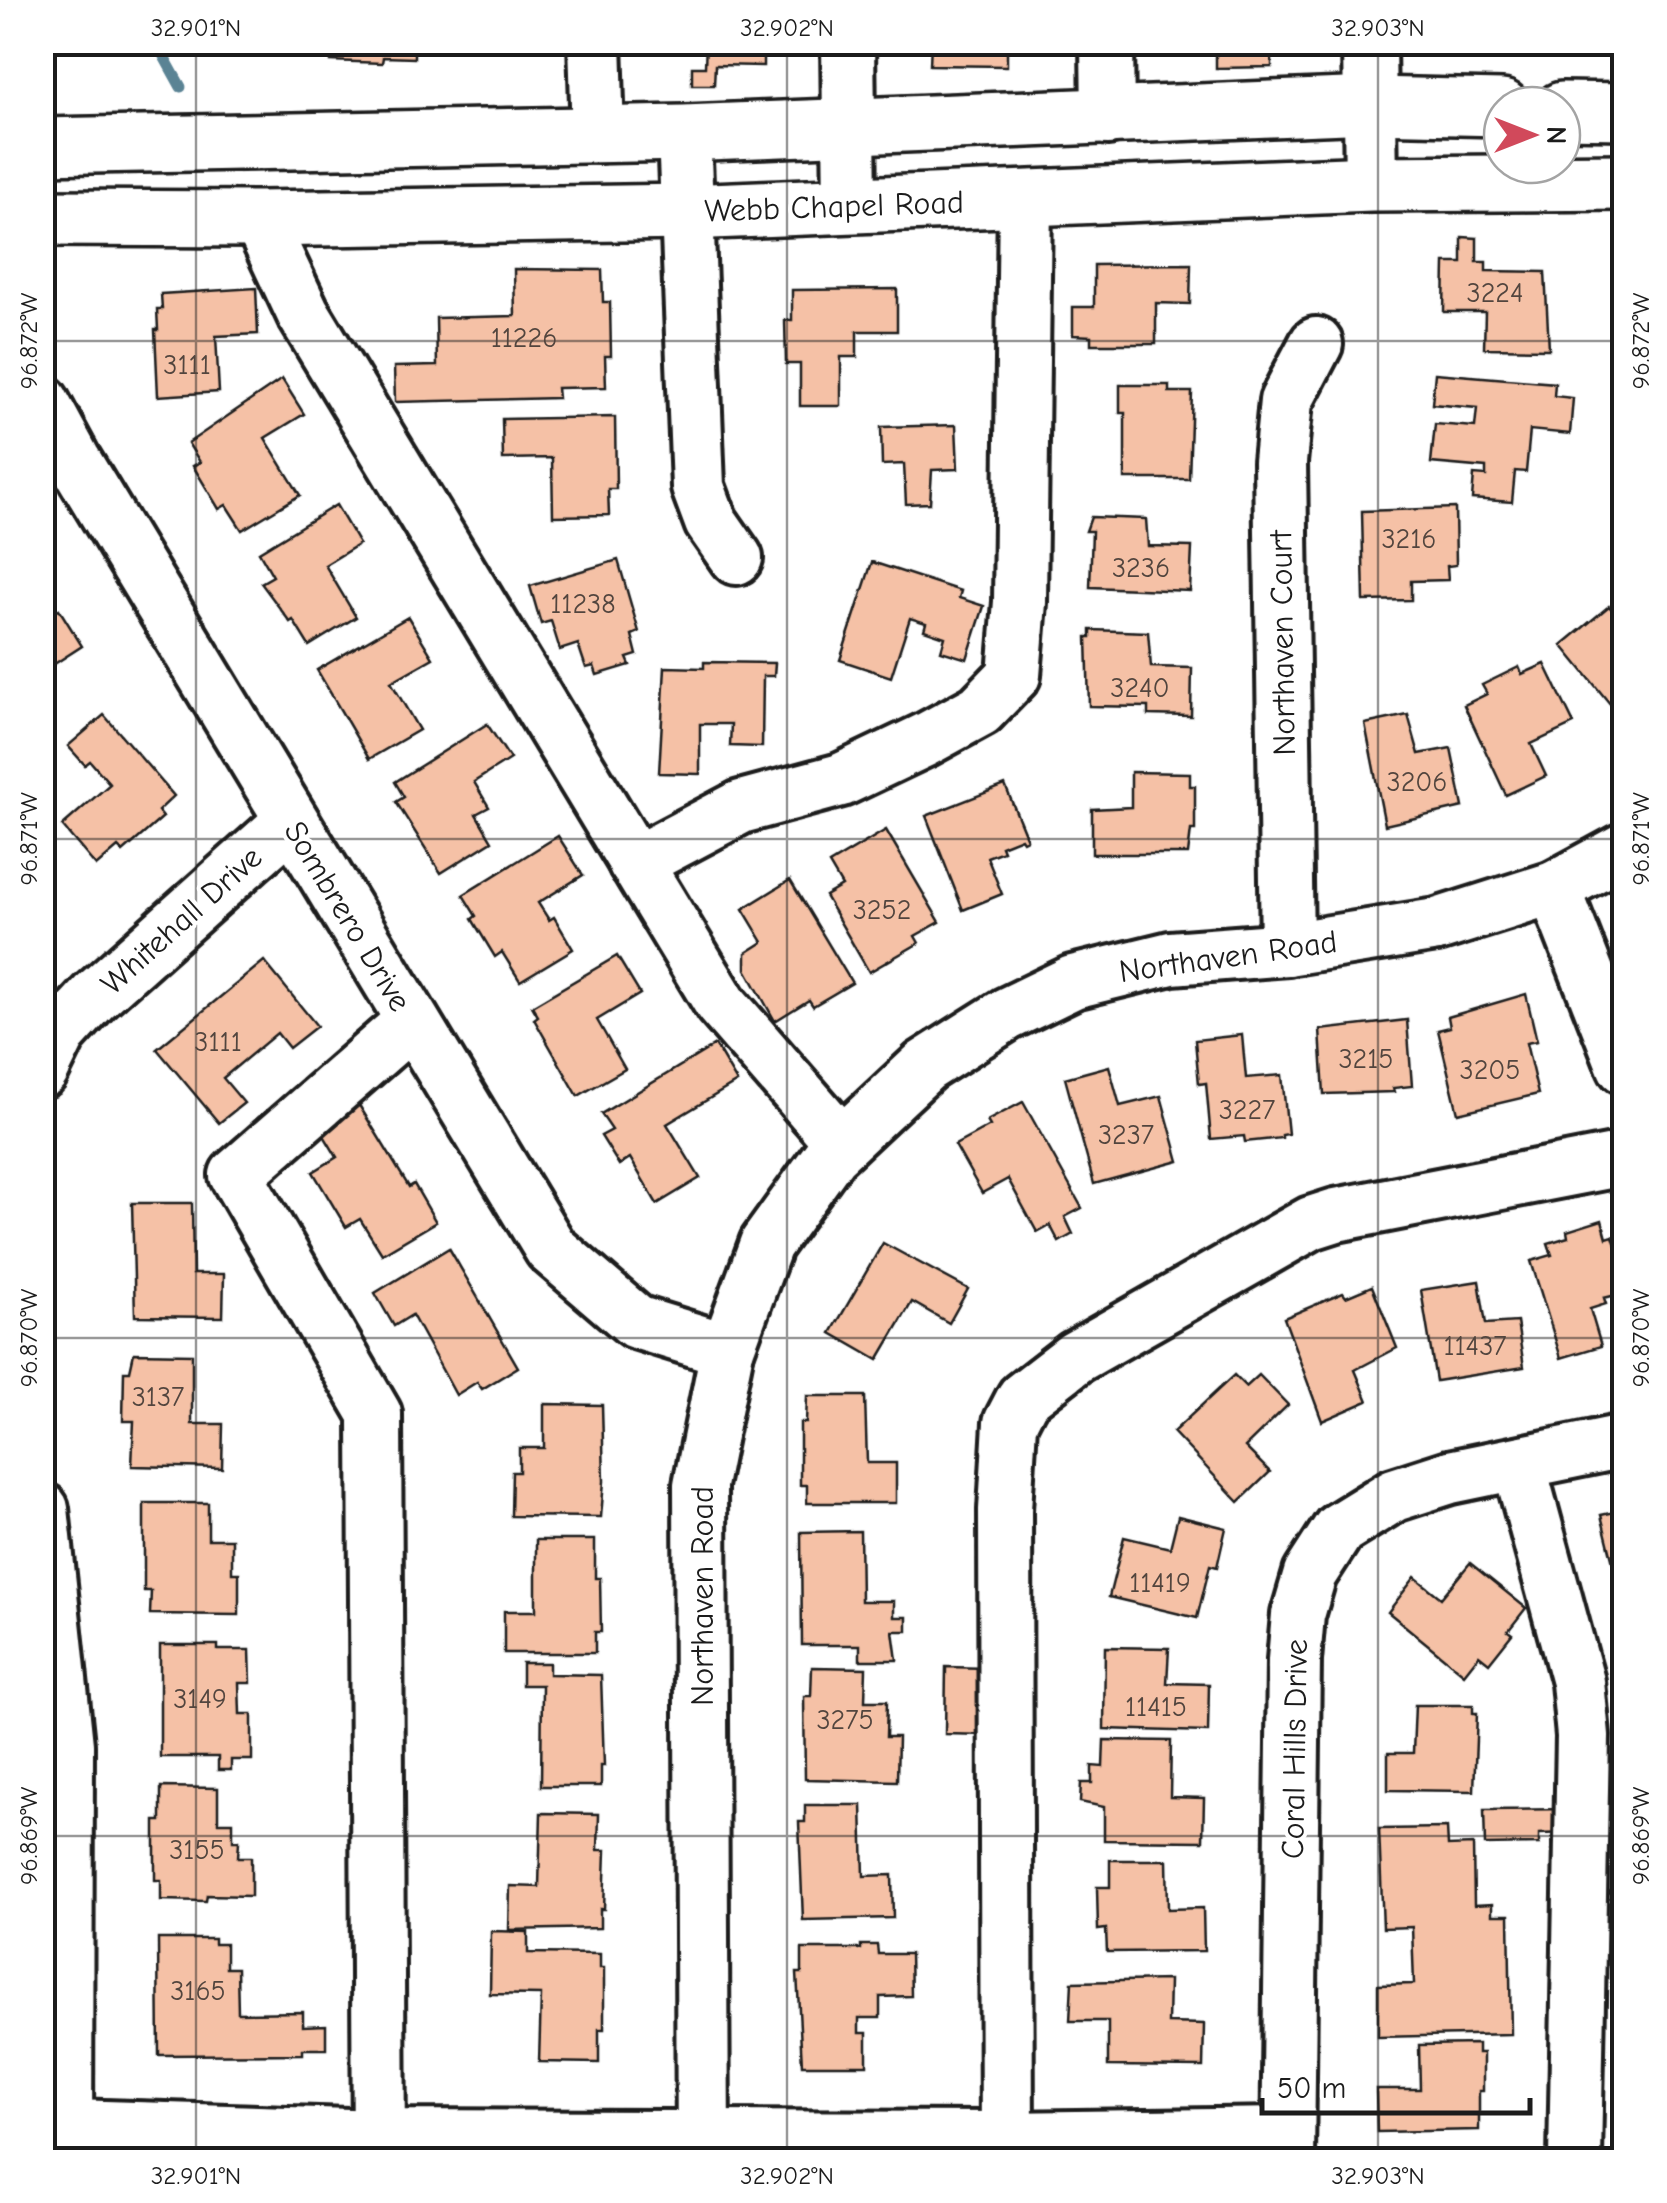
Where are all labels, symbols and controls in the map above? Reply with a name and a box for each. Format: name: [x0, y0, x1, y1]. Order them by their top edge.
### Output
text: 32.901°N: [151, 13, 241, 42]
text: 32.902°N: [740, 13, 834, 42]
text: 32.903°N: [1331, 13, 1425, 42]
north arrow: [1482, 85, 1582, 185]
text: N: [1540, 126, 1572, 144]
street label: Webb Chapel Road: [704, 183, 964, 230]
house number: 3224: [1467, 277, 1523, 309]
text: 96.872°W: [14, 293, 43, 389]
text: 96.872°W: [1626, 293, 1655, 389]
house number: 11226: [491, 322, 557, 354]
house number: 3111: [163, 349, 211, 381]
house number: 3216: [1381, 523, 1437, 555]
street label: Northaven Court: [1262, 529, 1303, 756]
house number: 3236: [1112, 552, 1170, 584]
house number: 11238: [550, 588, 616, 620]
house number: 3240: [1110, 672, 1170, 704]
house number: 3206: [1386, 766, 1448, 798]
text: 96.871°W: [14, 792, 43, 886]
text: 96.871°W: [1626, 792, 1655, 886]
street label: Sombrero Drive: [276, 815, 419, 1018]
street label: Whitehall Drive: [93, 838, 269, 1002]
house number: 3252: [853, 894, 911, 926]
street label: Northaven Road: [1117, 923, 1339, 990]
house number: 3111: [194, 1026, 242, 1058]
house number: 3215: [1338, 1043, 1394, 1075]
house number: 3205: [1459, 1054, 1521, 1086]
house number: 3227: [1219, 1094, 1275, 1126]
house number: 3237: [1098, 1119, 1154, 1151]
text: 96.870°W: [14, 1288, 43, 1387]
text: 96.870°W: [1626, 1288, 1655, 1387]
house number: 11437: [1443, 1330, 1507, 1362]
house number: 3137: [132, 1381, 184, 1413]
street label: Northaven Road: [684, 1486, 721, 1706]
house number: 11419: [1129, 1567, 1191, 1599]
street label: Coral Hills Drive: [1274, 1639, 1315, 1859]
house number: 3149: [173, 1683, 227, 1715]
house number: 11415: [1125, 1691, 1187, 1723]
house number: 3275: [816, 1704, 874, 1736]
text: 96.869°W: [14, 1787, 43, 1885]
text: 96.869°W: [1626, 1787, 1655, 1885]
house number: 3155: [169, 1834, 225, 1866]
house number: 3165: [170, 1975, 226, 2007]
scale bar: [1262, 2053, 1530, 2115]
text: 50 m: [1277, 2071, 1346, 2106]
text: 32.901°N: [151, 2161, 241, 2190]
text: 32.902°N: [740, 2161, 834, 2190]
text: 32.903°N: [1331, 2161, 1425, 2190]

